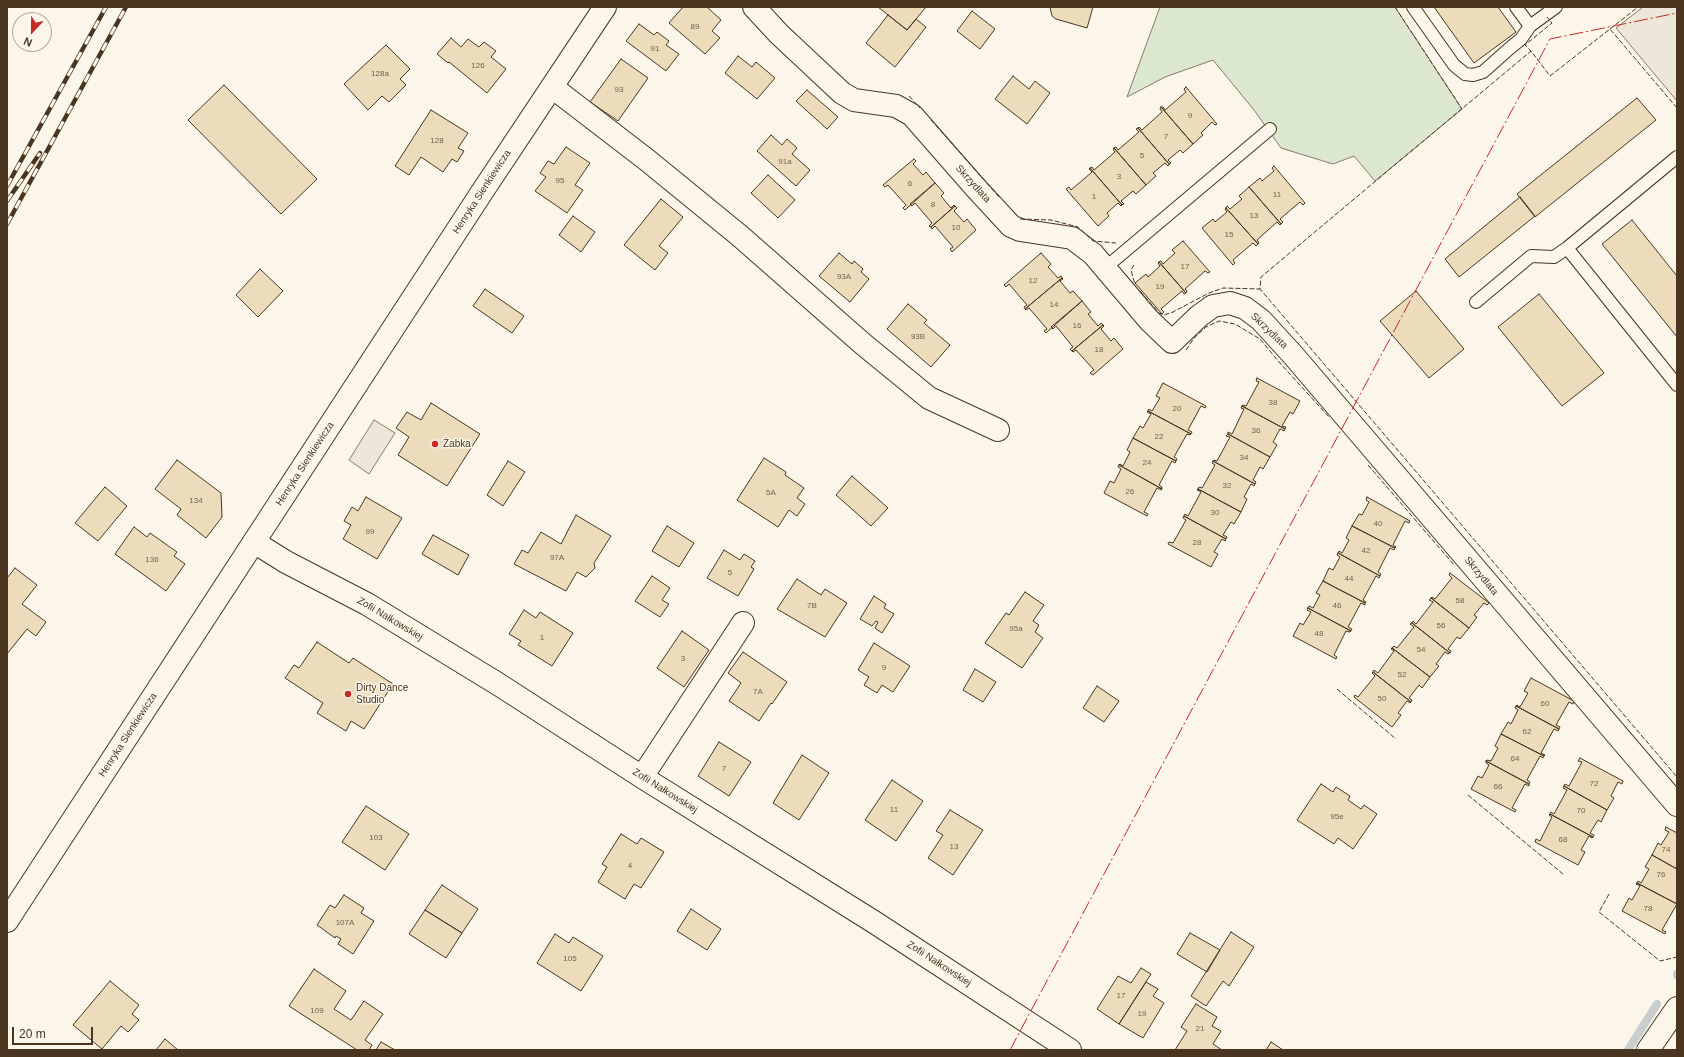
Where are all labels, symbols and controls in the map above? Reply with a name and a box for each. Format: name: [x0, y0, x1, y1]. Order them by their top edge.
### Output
north arrow: [12, 12, 52, 52]
house number: 89: [691, 22, 699, 32]
text: N: [22, 35, 34, 49]
house number: 91: [651, 44, 659, 54]
house number: 126: [471, 61, 485, 71]
house number: 128a: [371, 69, 389, 79]
house number: 93: [615, 85, 623, 95]
house number: 9: [1188, 111, 1192, 121]
house number: 7: [1164, 132, 1168, 142]
house number: 128: [430, 136, 444, 146]
street label: Henryka Sienkiewicza: [450, 148, 514, 236]
house number: 5: [1140, 151, 1144, 161]
house number: 91a: [778, 157, 792, 167]
street label: Skrzydlata: [953, 163, 993, 205]
house number: 3: [1117, 172, 1121, 182]
house number: 95: [556, 176, 564, 186]
house number: 6: [908, 179, 912, 189]
house number: 11: [1273, 190, 1281, 200]
house number: 1: [1092, 192, 1096, 202]
house number: 8: [931, 200, 935, 210]
house number: 13: [1250, 211, 1258, 221]
house number: 10: [952, 223, 960, 233]
house number: 15: [1225, 230, 1233, 240]
house number: 17: [1181, 262, 1189, 272]
house number: 93A: [837, 272, 851, 282]
house number: 12: [1029, 276, 1037, 286]
house number: 19: [1156, 282, 1164, 292]
house number: 14: [1050, 300, 1058, 310]
street label: Skrzydlata: [1248, 310, 1290, 352]
house number: 16: [1073, 321, 1081, 331]
house number: 93B: [911, 332, 925, 342]
house number: 18: [1095, 345, 1103, 355]
house number: 38: [1269, 398, 1277, 408]
house number: 20: [1173, 404, 1181, 414]
street label: Henryka Sienkiewicza: [273, 420, 337, 508]
house number: 36: [1252, 426, 1260, 436]
house number: 22: [1155, 432, 1163, 442]
place label: Żabka: [443, 438, 471, 450]
marker: Żabka: [430, 439, 440, 449]
house number: 34: [1240, 453, 1248, 463]
house number: 24: [1143, 458, 1151, 468]
house number: 32: [1223, 481, 1231, 491]
house number: 26: [1126, 487, 1134, 497]
house number: 5A: [766, 488, 776, 498]
house number: 134: [189, 496, 203, 506]
house number: 30: [1211, 508, 1219, 518]
house number: 40: [1374, 519, 1382, 529]
house number: 99: [366, 527, 374, 537]
house number: 28: [1193, 538, 1201, 548]
house number: 42: [1362, 546, 1370, 556]
house number: 97A: [550, 553, 564, 563]
street label: Skrzydlata: [1461, 554, 1501, 598]
house number: 136: [145, 555, 159, 565]
house number: 5: [728, 568, 732, 578]
house number: 44: [1345, 574, 1353, 584]
street label: Zofii Nałkowskiej: [355, 595, 425, 643]
house number: 58: [1456, 596, 1464, 606]
house number: 7B: [807, 601, 817, 611]
house number: 46: [1333, 601, 1341, 611]
house number: 56: [1437, 621, 1445, 631]
house number: 95a: [1009, 624, 1023, 634]
house number: 48: [1315, 629, 1323, 639]
house number: 1: [540, 633, 544, 643]
house number: 54: [1417, 645, 1425, 655]
house number: 3: [681, 654, 685, 664]
house number: 9: [882, 663, 886, 673]
house number: 52: [1398, 670, 1406, 680]
place label: Dirty Dance Studio: [356, 682, 408, 706]
house number: 7A: [753, 687, 763, 697]
marker: Dirty Dance Studio: [343, 689, 353, 699]
street label: Henryka Sienkiewicza: [96, 691, 160, 779]
house number: 50: [1378, 694, 1386, 704]
house number: 60: [1541, 699, 1549, 709]
house number: 62: [1523, 727, 1531, 737]
house number: 64: [1511, 754, 1519, 764]
house number: 7: [722, 764, 726, 774]
street label: Zofii Nałkowskiej: [630, 766, 700, 816]
house number: 72: [1590, 779, 1598, 789]
house number: 66: [1494, 782, 1502, 792]
house number: 11: [890, 805, 898, 815]
house number: 70: [1577, 806, 1585, 816]
house number: 95e: [1330, 812, 1344, 822]
house number: 103: [369, 833, 383, 843]
house number: 68: [1559, 835, 1567, 845]
house number: 13: [950, 842, 958, 852]
house number: 74: [1662, 845, 1670, 855]
house number: 4: [628, 861, 632, 871]
house number: 76: [1657, 870, 1665, 880]
house number: 78: [1644, 904, 1652, 914]
house number: 107A: [336, 918, 354, 928]
street label: Zofii Nałkowskiej: [905, 939, 973, 989]
house number: 105: [563, 954, 577, 964]
house number: 17: [1117, 991, 1125, 1001]
house number: 109: [310, 1006, 324, 1016]
house number: 19: [1138, 1009, 1146, 1019]
scale bar: [14, 1019, 95, 1045]
house number: 21: [1196, 1024, 1204, 1034]
text: 20 m: [19, 1027, 46, 1041]

